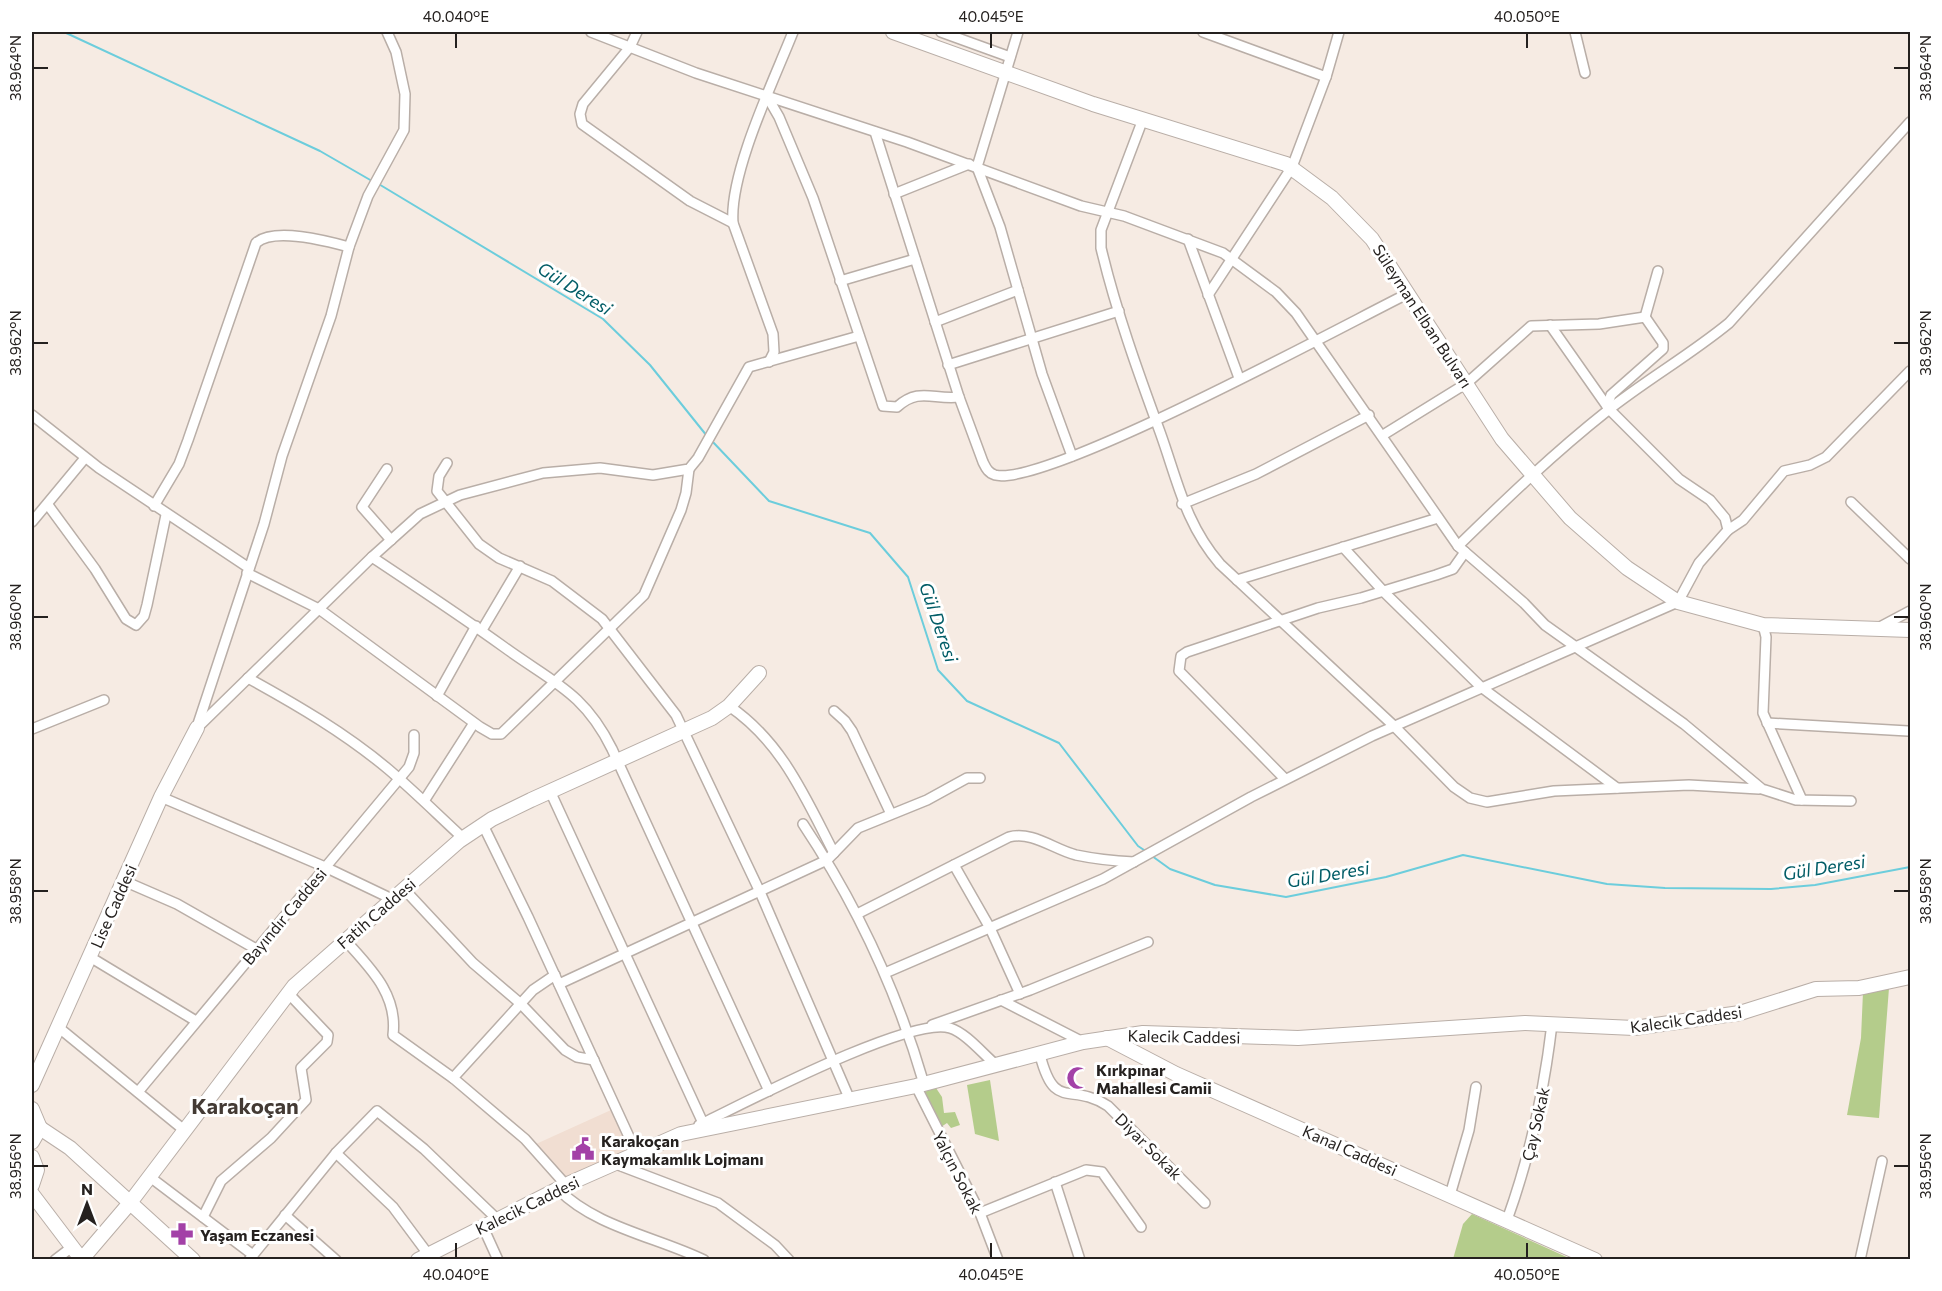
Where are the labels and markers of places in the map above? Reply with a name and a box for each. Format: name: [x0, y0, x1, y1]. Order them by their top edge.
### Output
place label: Kırkpınar Mahallesi Camii: [1096, 1060, 1212, 1097]
mosque icon: Kırkpınar Mahallesi Camii: [1065, 1065, 1091, 1091]
place label: Karakoçan Kaymakamlık Lojmanı: [601, 1131, 764, 1168]
public building icon: Karakoçan Kaymakamlık Lojmanı: [570, 1136, 596, 1162]
pharmacy icon: Yaşam Eczanesi: [169, 1221, 195, 1247]
place label: Yaşam Eczanesi: [200, 1225, 314, 1244]

